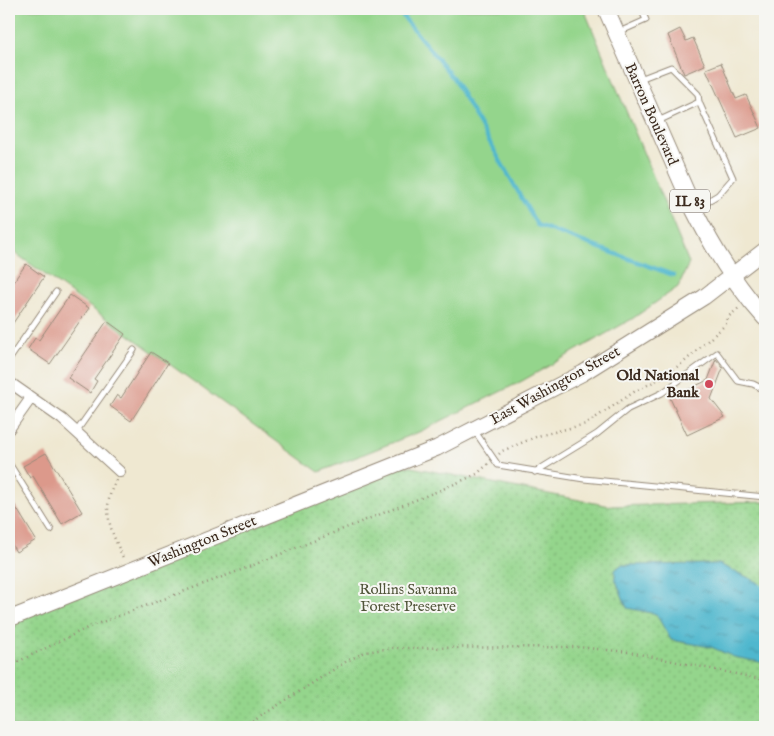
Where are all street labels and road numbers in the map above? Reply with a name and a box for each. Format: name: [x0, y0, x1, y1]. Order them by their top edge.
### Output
street label: Barron Boulevard: [620, 60, 683, 169]
road number: IL 83: [670, 190, 710, 212]
street label: East Washington Street: [487, 342, 623, 429]
street label: Washington Street: [145, 511, 259, 572]

